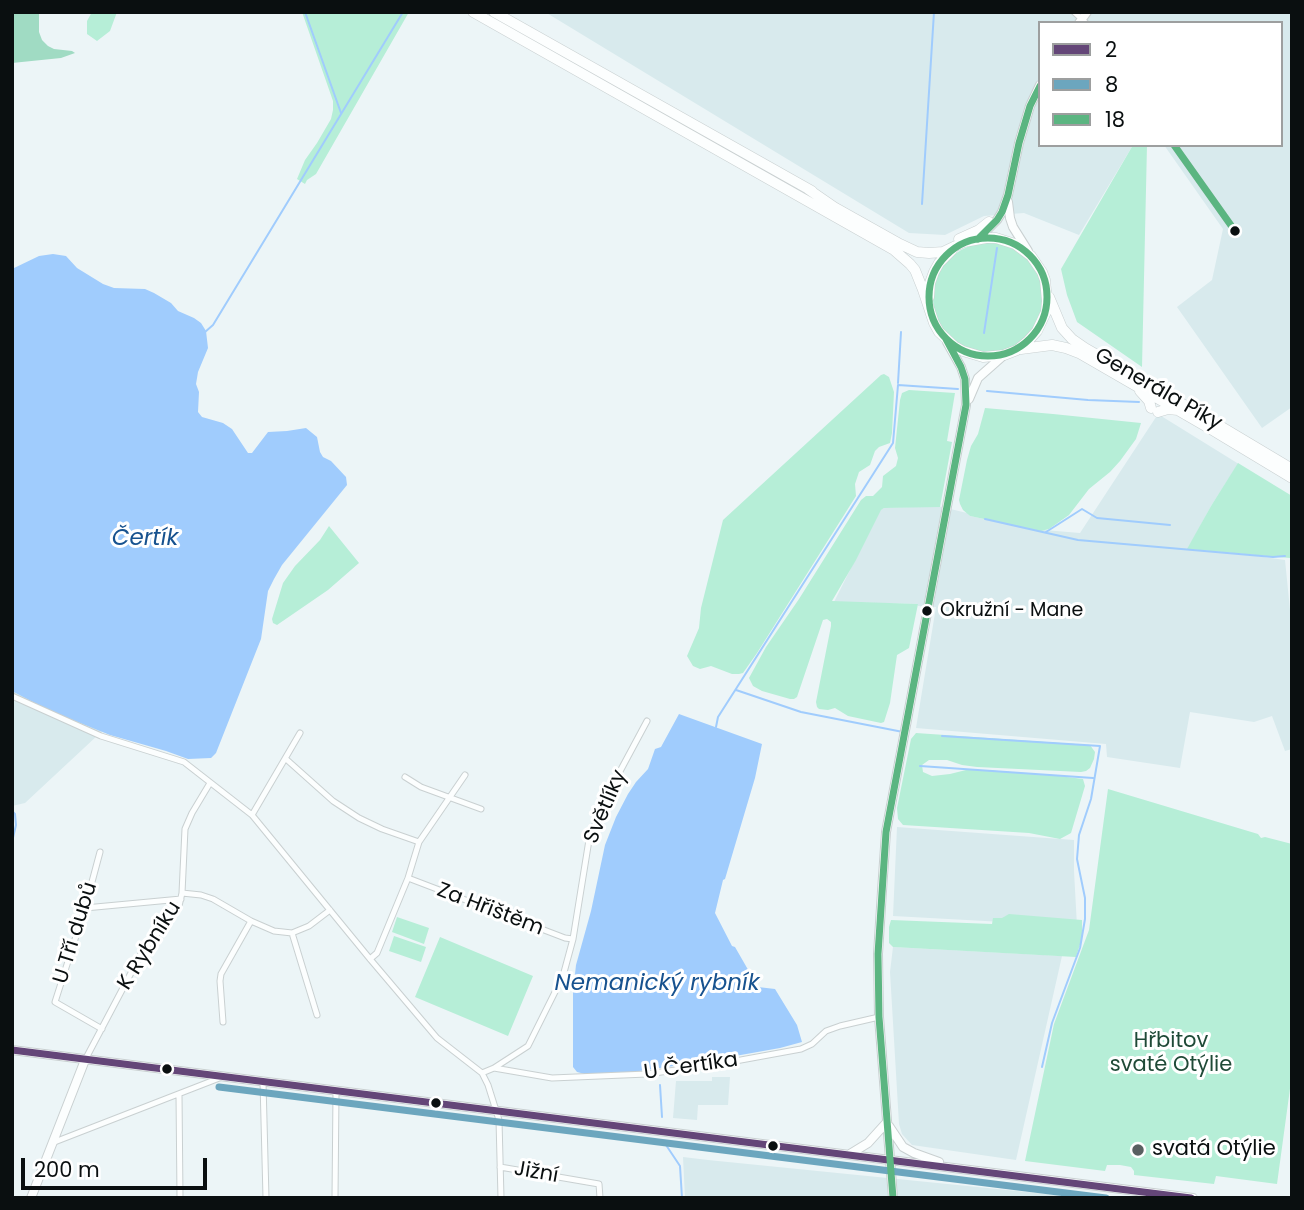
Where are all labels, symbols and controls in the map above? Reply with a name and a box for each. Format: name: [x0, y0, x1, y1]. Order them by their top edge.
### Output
legend: [1038, 21, 1283, 147]
text: 2: [1105, 35, 1117, 64]
text: 8: [1105, 70, 1118, 99]
text: 18: [1105, 105, 1125, 134]
unlabelled marker: [1228, 224, 1242, 238]
street label: Generála Píky: [1090, 343, 1226, 437]
water label: Čertík: [112, 525, 178, 553]
place label: Okružní - Mane: [940, 600, 1083, 622]
marker: Okružní - Mane: [920, 604, 934, 618]
street label: Světlíky: [579, 766, 633, 848]
street label: Za Hřištěm: [433, 878, 547, 942]
street label: U Tří dubů: [49, 879, 103, 987]
street label: K Rybníku: [113, 897, 187, 995]
water label: Nemanický rybník: [555, 970, 759, 998]
park label: Hřbitov svaté Otýlie: [1110, 1029, 1232, 1079]
street label: U Čertíka: [642, 1048, 740, 1086]
unlabelled marker: [160, 1062, 174, 1076]
unlabelled marker: [429, 1096, 443, 1110]
place label: svatá Otýlie: [1152, 1137, 1276, 1163]
unlabelled marker: [766, 1139, 780, 1153]
marker: svatá Otýlie: [1130, 1142, 1146, 1158]
scale bar: [24, 1144, 210, 1188]
text: 200 m: [34, 1155, 100, 1184]
street label: Jižní: [512, 1157, 560, 1189]

